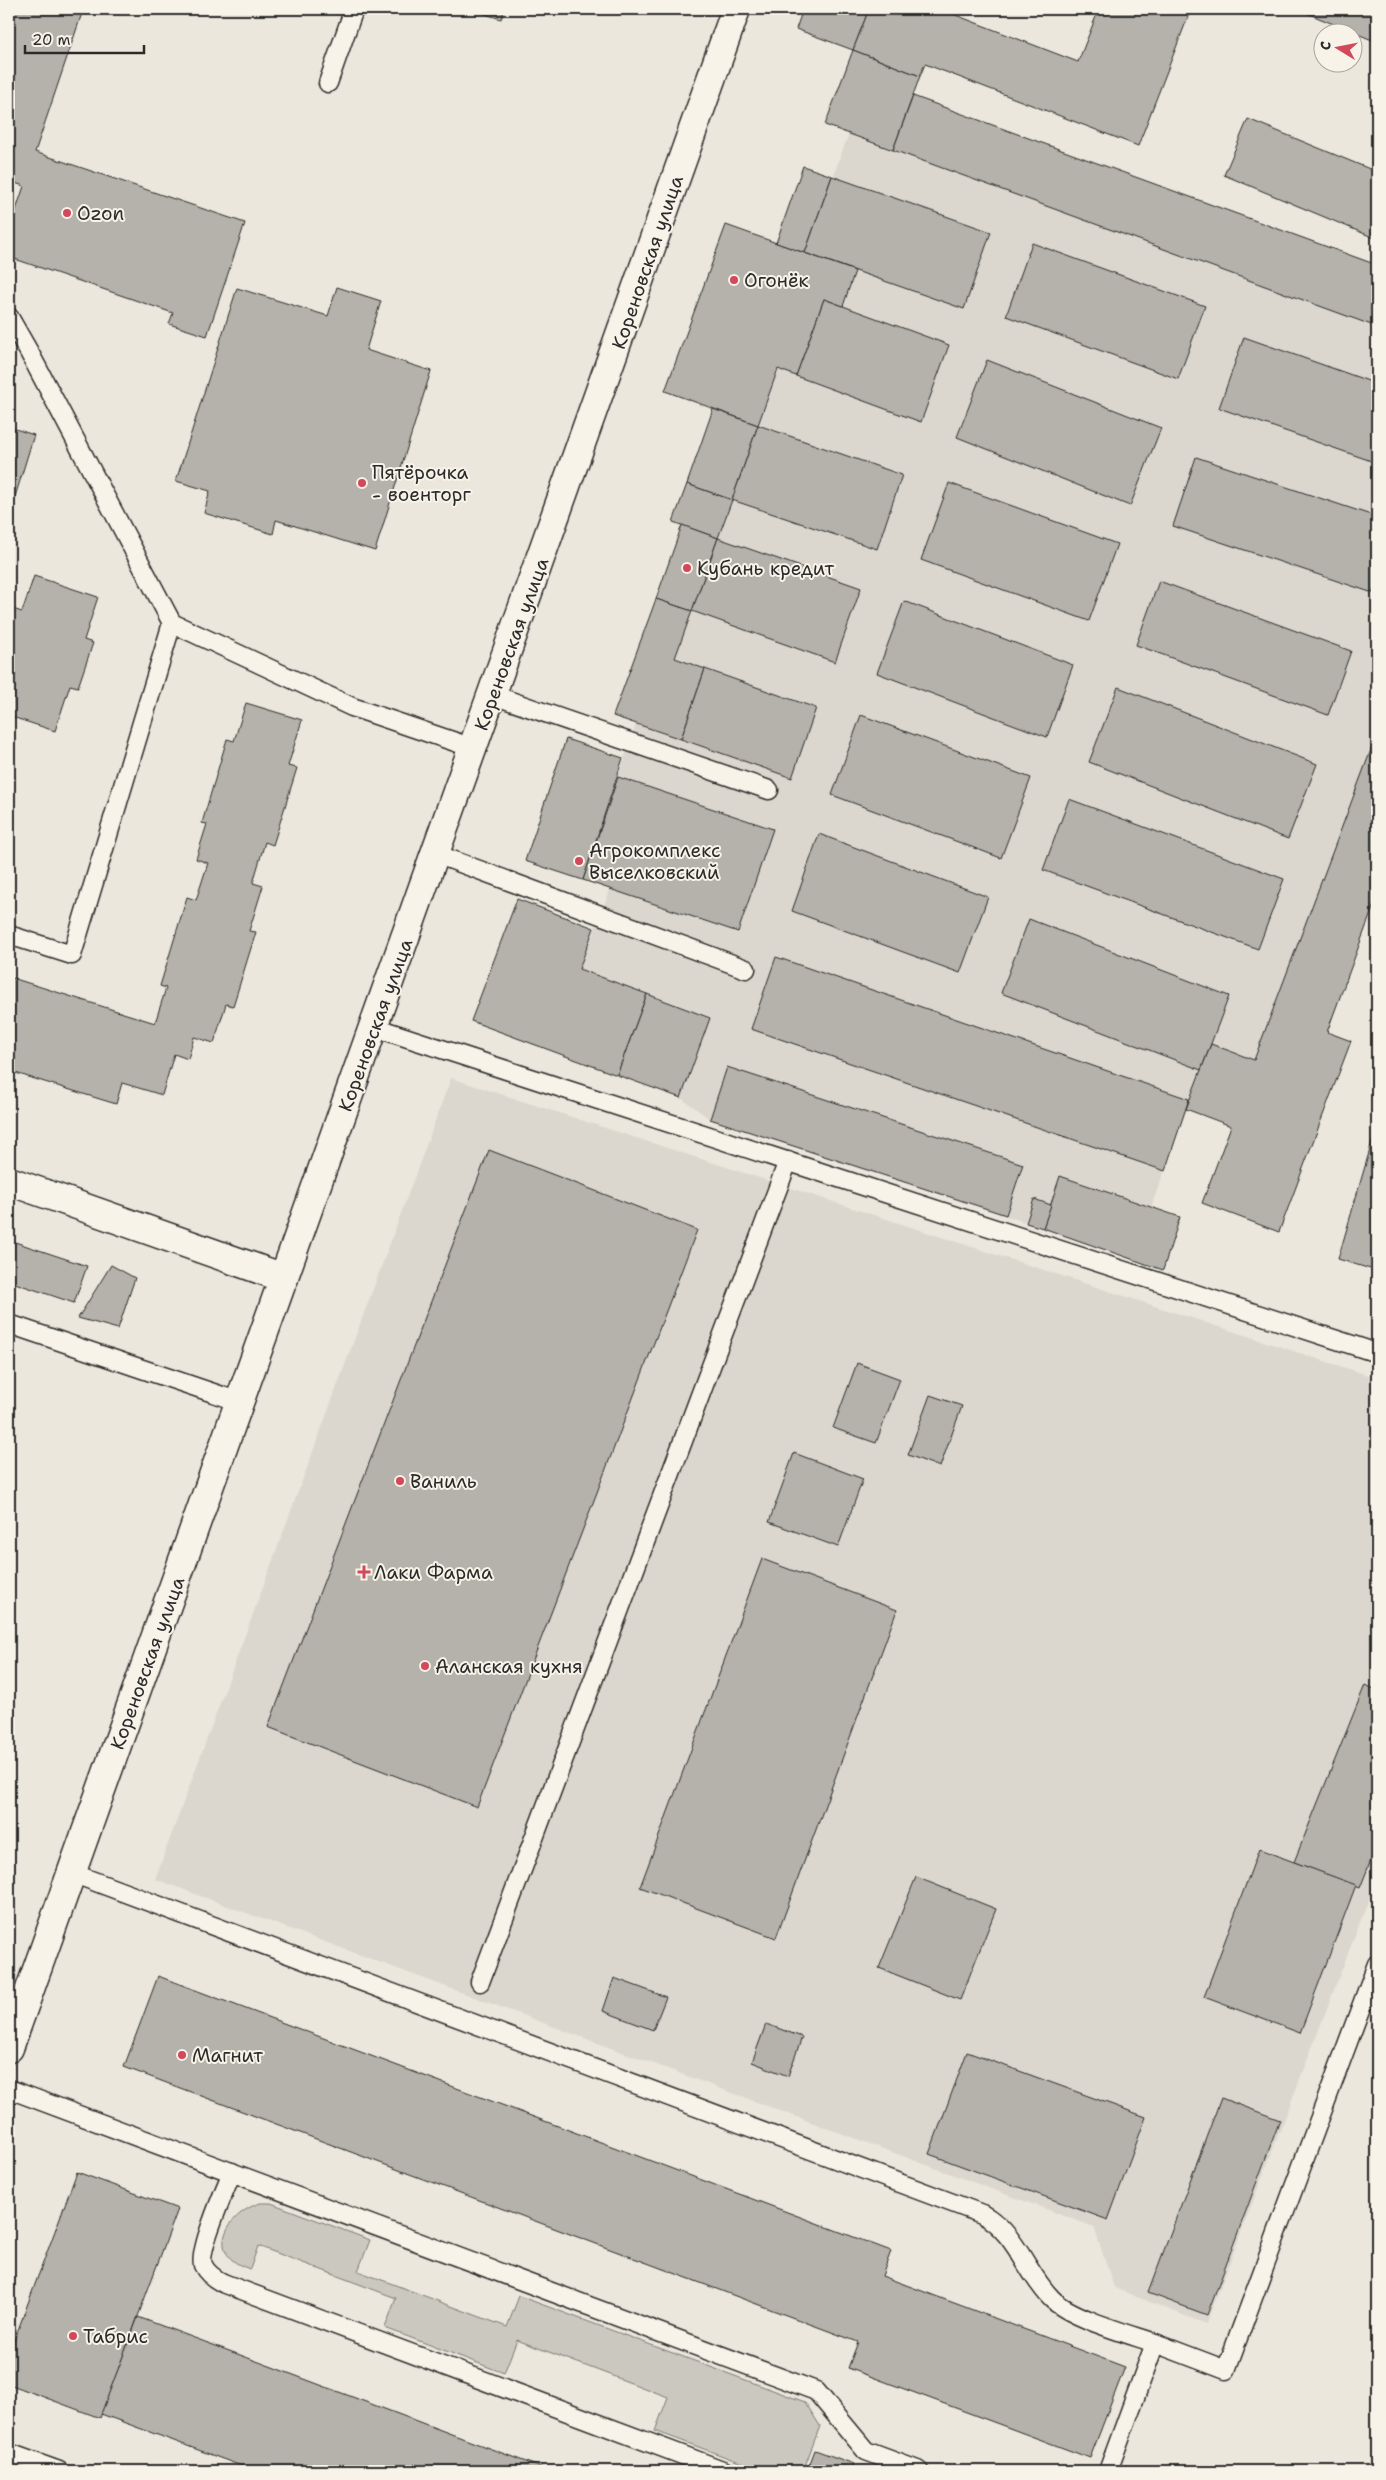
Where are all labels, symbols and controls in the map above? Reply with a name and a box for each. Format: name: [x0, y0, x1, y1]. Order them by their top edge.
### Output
scale bar: [25, 22, 144, 54]
north arrow: [1314, 22, 1364, 72]
text: 20 m: [32, 30, 71, 50]
text: С: [1316, 40, 1335, 52]
street label: Кореновская улица: [606, 172, 689, 352]
place label: Ozon: [77, 201, 124, 226]
marker: Ozon: [61, 207, 73, 219]
place label: Огонёк: [744, 268, 809, 293]
marker: Огонёк: [728, 274, 740, 286]
place label: Пятёрочка - военторг: [372, 460, 471, 507]
marker: Пятёрочка - военторг: [356, 477, 368, 489]
street label: Кореновская улица: [469, 554, 554, 734]
place label: Кубань кредит: [697, 556, 834, 581]
marker: Кубань кредит: [681, 562, 693, 574]
place label: Агрокомплекс Выселковский: [589, 838, 721, 885]
marker: Агрокомплекс Выселковский: [573, 855, 585, 867]
street label: Кореновская улица: [333, 935, 418, 1115]
place label: Ваниль: [410, 1469, 477, 1494]
marker: Ваниль: [394, 1475, 406, 1487]
place label: Лаки Фарма: [374, 1560, 493, 1585]
marker: Лаки Фарма: [358, 1566, 370, 1578]
street label: Кореновская улица: [105, 1573, 190, 1753]
place label: Аланская кухня: [435, 1654, 583, 1679]
marker: Аланская кухня: [419, 1660, 431, 1672]
place label: Магнит: [192, 2043, 263, 2068]
marker: Магнит: [176, 2049, 188, 2061]
place label: Табрис: [83, 2324, 148, 2349]
marker: Табрис: [67, 2330, 79, 2342]

